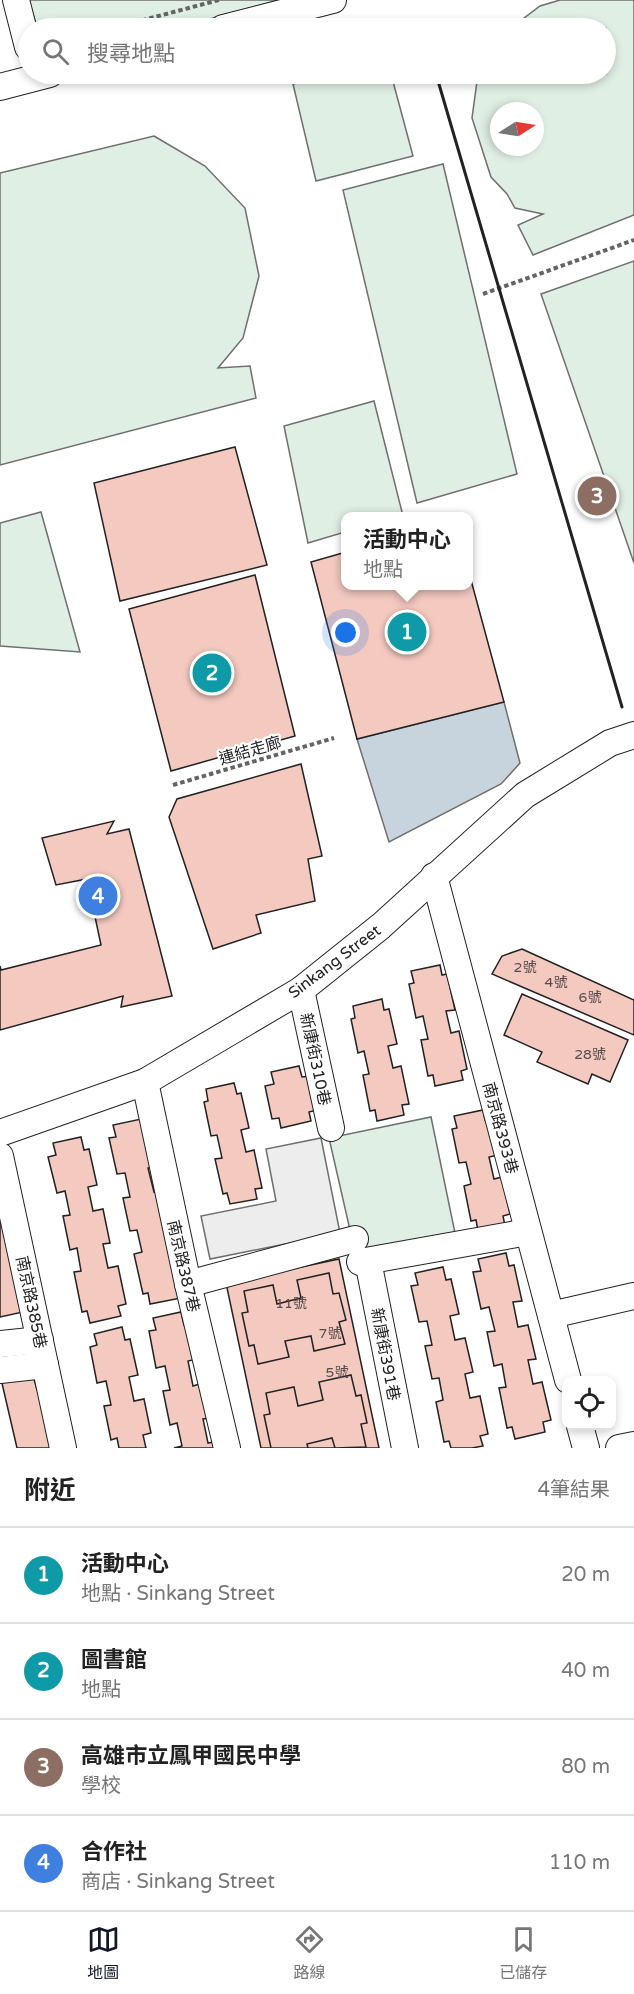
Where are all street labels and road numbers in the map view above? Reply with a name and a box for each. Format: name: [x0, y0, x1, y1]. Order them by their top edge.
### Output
street label: 連結走廊: [217, 733, 284, 769]
street label: Sinkang Street: [284, 920, 385, 1003]
street label: 新康街310巷: [295, 1011, 335, 1107]
street label: 南京路393巷: [478, 1080, 522, 1176]
street label: 南京路387巷: [163, 1218, 203, 1314]
street label: 南京路385巷: [11, 1254, 51, 1350]
street label: 新康街391巷: [366, 1306, 404, 1402]

